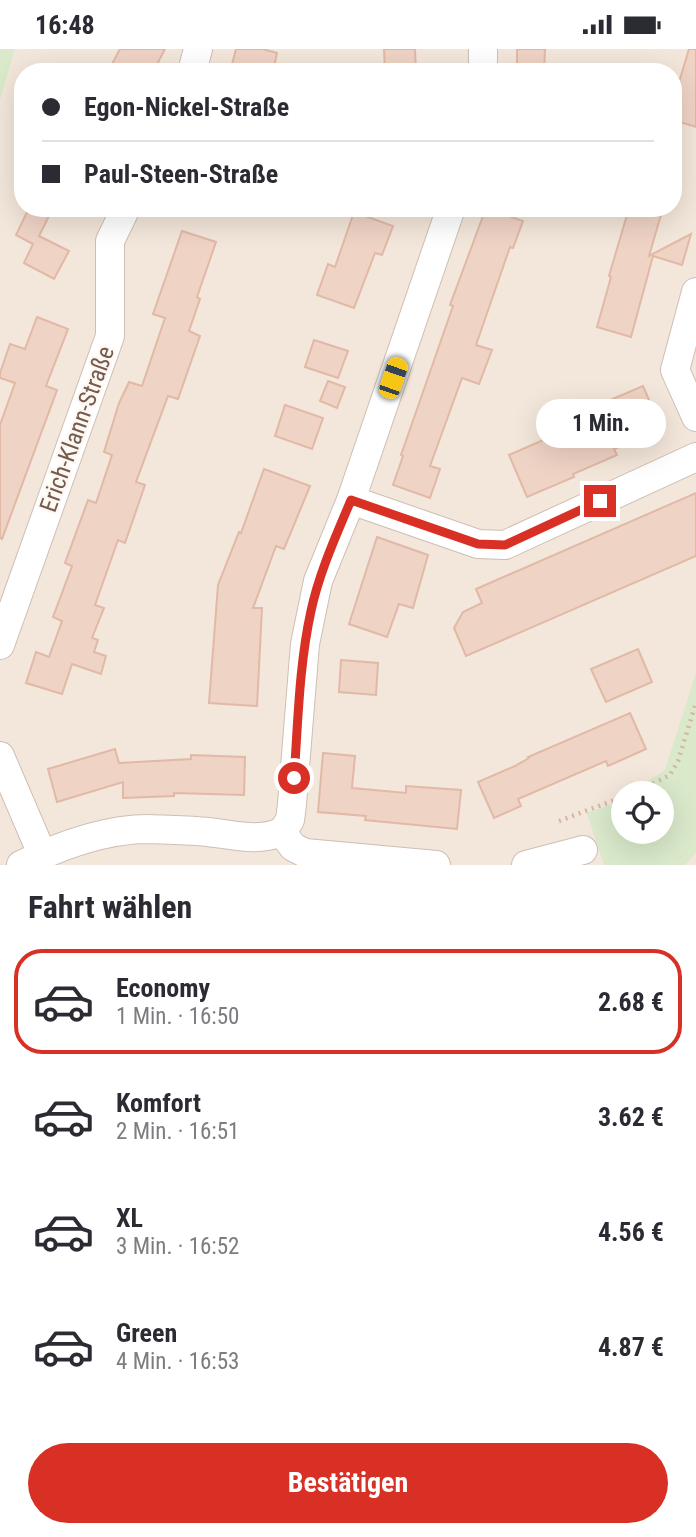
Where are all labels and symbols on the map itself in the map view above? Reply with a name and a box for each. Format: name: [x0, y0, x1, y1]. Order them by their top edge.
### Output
street label: Erich-Klann-Straße: [34, 342, 120, 516]
car: [377, 355, 410, 401]
callout: 1 Min.: [535, 399, 665, 449]
route end: [584, 485, 616, 517]
route start: [278, 762, 310, 794]

